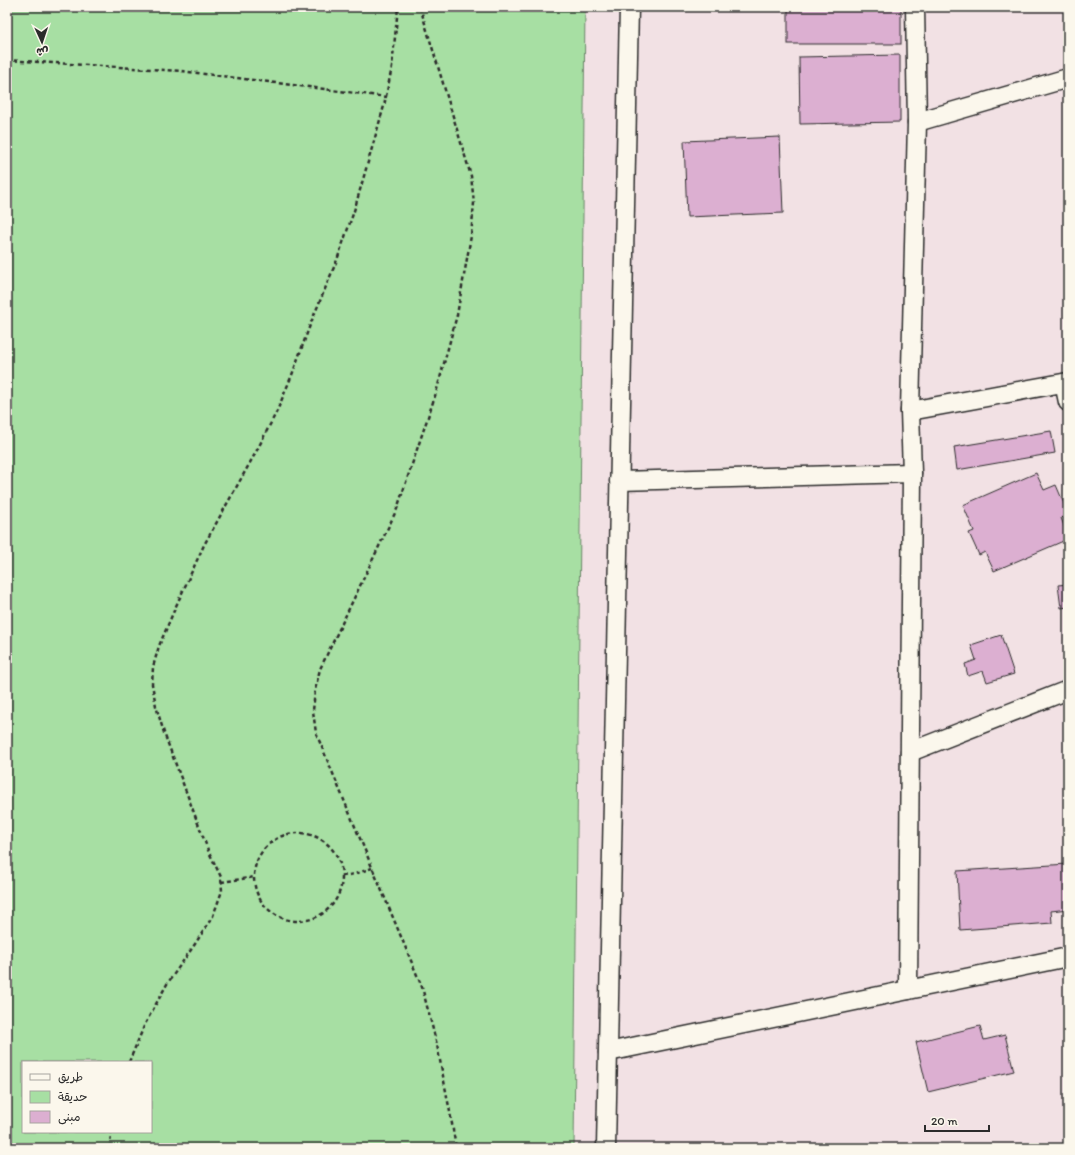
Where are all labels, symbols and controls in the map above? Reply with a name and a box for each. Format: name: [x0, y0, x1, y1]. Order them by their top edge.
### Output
north arrow: [22, 22, 62, 62]
text: ش: [36, 45, 49, 58]
legend: [22, 1061, 152, 1133]
text: طريق: [58, 1070, 83, 1084]
text: حديقة: [58, 1090, 87, 1104]
scale bar: [925, 1107, 989, 1133]
text: مبنى: [58, 1110, 81, 1125]
text: 20 m: [931, 1114, 958, 1128]

